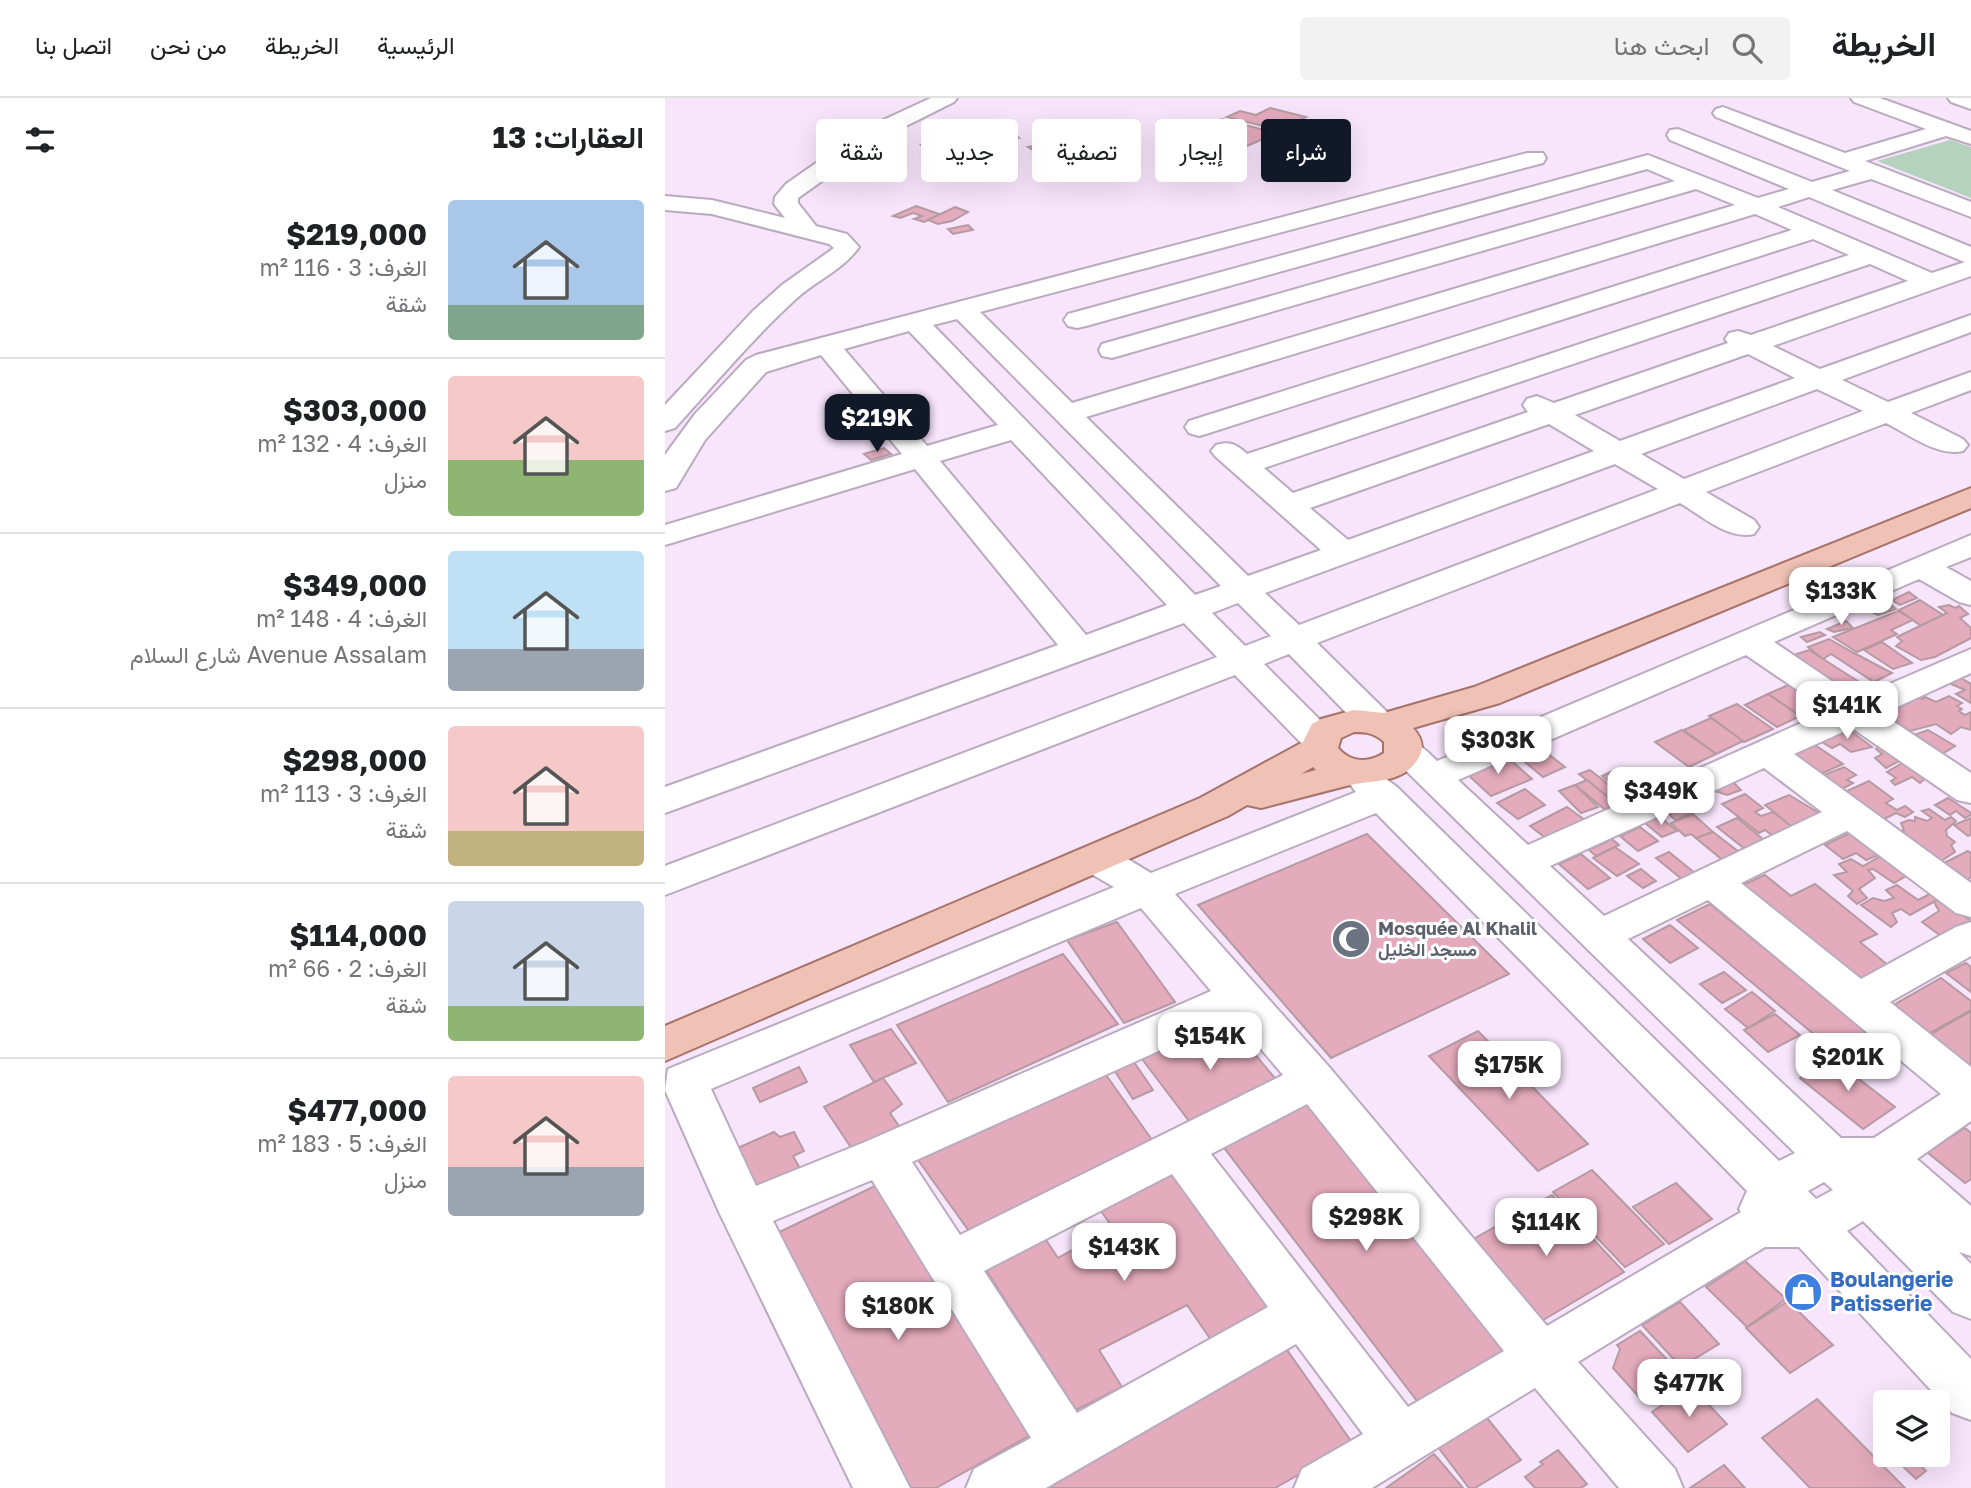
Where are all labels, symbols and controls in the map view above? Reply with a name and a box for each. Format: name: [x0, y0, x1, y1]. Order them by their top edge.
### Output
search box: [1300, 17, 1790, 80]
text: الخريطة: [1832, 24, 1936, 63]
icon: search: [1728, 29, 1766, 67]
text: اتصل بنا: [35, 30, 112, 59]
text: من نحن: [150, 30, 227, 59]
text: الخريطة: [265, 30, 339, 59]
text: الرئيسية: [377, 30, 455, 59]
text: ابحث هنا: [1614, 30, 1710, 61]
text: العقارات: 13: [493, 119, 644, 155]
chip: شقة: [816, 119, 907, 182]
chip: جديد: [921, 119, 1018, 182]
chip: تصفية: [1032, 119, 1141, 182]
chip: إيجار: [1155, 119, 1247, 182]
chip: شراء: [1261, 119, 1351, 182]
icon: filters: [21, 121, 59, 159]
text: $219,000: [286, 216, 427, 252]
icon: home: [504, 228, 588, 312]
text: الغرف: 3 · 116 m²: [259, 253, 427, 281]
text: شقة: [385, 289, 427, 317]
text: $303,000: [283, 392, 427, 428]
pin: $219K: [828, 394, 926, 454]
text: $219K: [841, 403, 913, 431]
icon: home: [504, 404, 588, 488]
text: الغرف: 4 · 132 m²: [257, 429, 427, 457]
text: منزل: [384, 465, 427, 493]
text: $349,000: [283, 567, 427, 603]
pin: $133K: [1792, 568, 1890, 627]
text: $133K: [1805, 576, 1877, 604]
icon: home: [504, 579, 588, 663]
text: الغرف: 4 · 148 m²: [256, 604, 427, 632]
text: Avenue Assalam شارع السلام: [130, 640, 427, 668]
pin: $141K: [1798, 682, 1896, 741]
text: $141K: [1812, 690, 1882, 718]
pin: $303K: [1449, 716, 1547, 776]
text: $303K: [1460, 725, 1536, 753]
text: $298,000: [282, 742, 427, 778]
icon: home: [504, 754, 588, 838]
pin: $349K: [1612, 768, 1710, 827]
text: $349K: [1623, 776, 1699, 804]
text: الغرف: 3 · 113 m²: [260, 779, 427, 807]
text: شقة: [385, 815, 427, 843]
text: $114,000: [289, 917, 427, 953]
place label: Mosquée Al Khalil مسجد الخليل: [1378, 917, 1537, 961]
mosque icon: Mosquée Al Khalil مسجد الخليل: [1330, 918, 1372, 960]
icon: home: [504, 929, 588, 1013]
text: الغرف: 2 · 66 m²: [268, 954, 427, 982]
text: شقة: [385, 990, 427, 1018]
pin: $154K: [1161, 1012, 1259, 1072]
text: $154K: [1174, 1021, 1246, 1049]
pin: $201K: [1799, 1034, 1897, 1093]
pin: $175K: [1460, 1042, 1558, 1101]
text: $201K: [1812, 1042, 1884, 1070]
text: $175K: [1474, 1050, 1544, 1078]
text: $477,000: [287, 1092, 427, 1128]
icon: home: [504, 1104, 588, 1188]
text: الغرف: 5 · 183 m²: [257, 1129, 427, 1157]
text: منزل: [384, 1165, 427, 1193]
pin: $298K: [1317, 1194, 1415, 1253]
pin: $114K: [1497, 1198, 1595, 1258]
text: $298K: [1328, 1202, 1404, 1230]
text: $114K: [1511, 1207, 1581, 1235]
pin: $143K: [1075, 1224, 1173, 1283]
text: $143K: [1088, 1232, 1160, 1260]
place label: Boulangerie Patisserie: [1830, 1266, 1953, 1316]
shop icon: Boulangerie Patisserie: [1782, 1271, 1824, 1313]
pin: $180K: [849, 1282, 947, 1342]
text: $180K: [861, 1291, 935, 1319]
pin: $477K: [1640, 1360, 1738, 1419]
text: $477K: [1653, 1368, 1725, 1396]
map controls: [1873, 1390, 1950, 1467]
button: layers: [1873, 1390, 1950, 1467]

